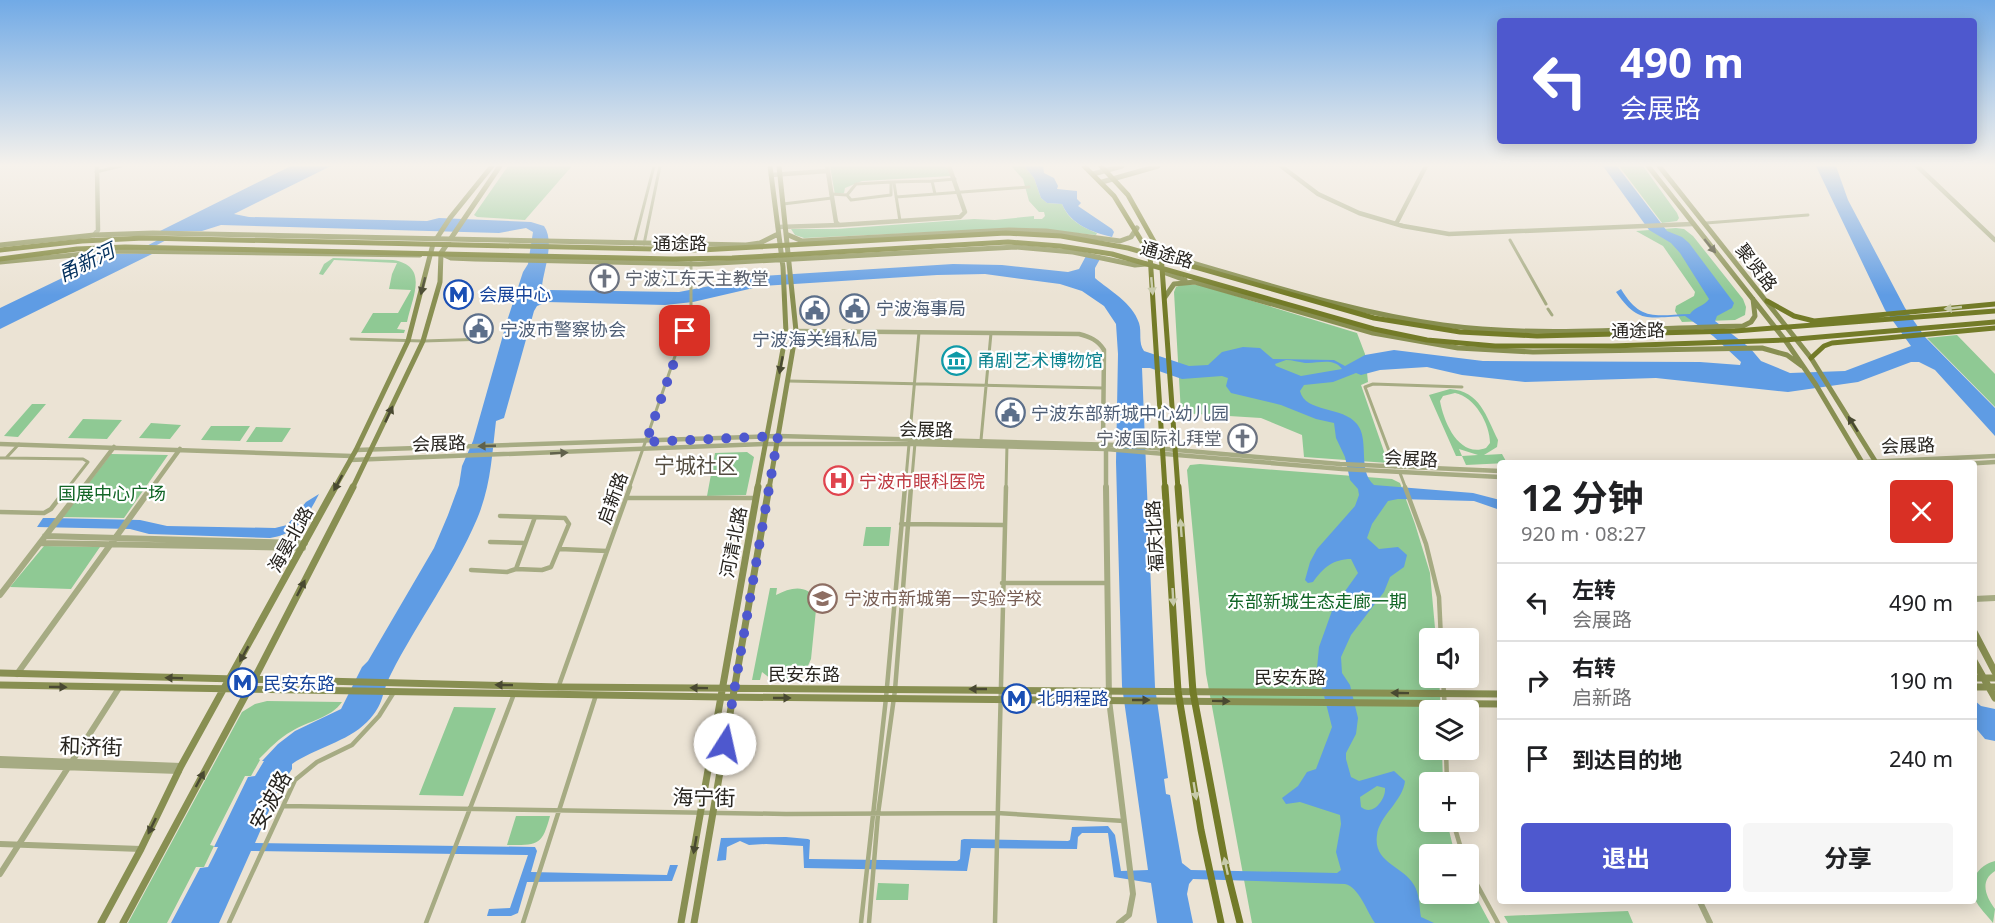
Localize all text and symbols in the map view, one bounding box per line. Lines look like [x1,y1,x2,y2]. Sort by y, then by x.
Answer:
text: 490 m [1620,33,1744,90]
icon: left [1521,42,1599,120]
text: 会展路 [1620,89,1701,126]
street label: 通途路 [653,231,707,255]
water label: 甬新河 [53,235,122,287]
street label: 通途路 [1138,235,1196,273]
one-way arrow [1703,238,1715,253]
street label: 聚贤路 [1731,238,1783,296]
church icon: 宁波江东天主教堂 [588,262,620,294]
place label: 宁波江东天主教堂 [625,266,769,290]
one-way arrow [1147,276,1157,295]
one-way arrow [417,277,427,295]
metro station icon: 会展中心 [442,278,474,310]
place label: 会展中心 [479,282,551,306]
public building icon: 宁波海事局 [839,292,871,324]
public building icon: 宁波海关缉私局 [799,294,831,326]
place label: 宁波海事局 [876,296,966,320]
one-way arrow [1944,303,1963,313]
pin [659,305,710,356]
public building icon: 宁波市警察协会 [463,313,495,345]
icon: arrive [668,314,701,347]
place label: 宁波市警察协会 [500,317,626,341]
street label: 通途路 [1611,318,1665,342]
place label: 宁波海关缉私局 [752,327,878,351]
museum icon: 甬剧艺术博物馆 [940,344,972,376]
place label: 甬剧艺术博物馆 [977,348,1103,372]
one-way arrow [776,356,785,375]
public building icon: 宁波东部新城中心幼儿园 [994,397,1026,429]
place label: 宁波东部新城中心幼儿园 [1031,401,1229,425]
one-way arrow [384,405,393,422]
one-way arrow [1848,416,1859,432]
street label: 会展路 [899,417,953,441]
church icon: 宁波国际礼拜堂 [1227,422,1259,454]
place label: 宁波国际礼拜堂 [1096,426,1222,450]
street label: 会展路 [412,430,466,456]
street label: 会展路 [1881,432,1935,458]
one-way arrow [477,442,496,451]
street label: 会展路 [1383,445,1439,471]
one-way arrow [550,448,569,457]
district label: 宁城社区 [654,451,738,479]
hospital icon: 宁波市眼科医院 [822,465,854,497]
street label: 启新路 [591,469,633,527]
place label: 宁波市眼科医院 [859,469,985,493]
text: 12 分钟 [1521,473,1644,522]
one-way arrow [333,475,343,492]
button: close [1890,480,1953,543]
park label: 国展中心广场 [58,481,166,505]
street label: 福庆北路 [1140,499,1168,573]
street label: 海晏北路 [262,502,318,576]
street label: 河清北路 [714,504,752,580]
one-way arrow [1176,518,1186,537]
text: 920 m · 08:27 [1521,520,1646,547]
text: 左转 [1572,574,1616,604]
one-way arrow [296,579,306,596]
school or university icon: 宁波市新城第一实验学校 [807,582,839,614]
place label: 宁波市新城第一实验学校 [844,586,1042,610]
icon: left [1521,586,1554,619]
text: 490 m [1889,587,1953,617]
one-way arrow [1168,588,1177,607]
park label: 东部新城生态走廊一期 [1227,589,1407,613]
text: 会展路 [1572,606,1632,633]
map controls [1419,628,1479,904]
button: sound [1419,628,1479,688]
one-way arrow [239,646,249,663]
text: 右转 [1572,652,1616,682]
street label: 民安东路 [768,662,840,686]
icon: right [1521,664,1554,697]
street label: 民安东路 [1254,665,1326,689]
text: 190 m [1889,665,1953,695]
metro station icon: 民安东路 [226,667,258,699]
place label: 民安东路 [263,671,335,695]
one-way arrow [165,673,184,683]
one-way arrow [494,680,513,690]
one-way arrow [49,682,68,692]
metro station icon: 北明程路 [1000,682,1032,714]
one-way arrow [689,683,708,693]
one-way arrow [968,684,987,694]
text: 启新路 [1572,684,1632,711]
place label: 北明程路 [1037,686,1109,710]
one-way arrow [1390,688,1409,698]
one-way arrow [772,693,791,702]
one-way arrow [1131,695,1150,705]
one-way arrow [1212,696,1231,706]
button: layers [1419,700,1479,760]
position arrow [693,712,757,776]
street label: 和济街 [59,731,123,761]
icon: arrive [1521,742,1554,775]
text: 240 m [1889,743,1953,773]
text: 到达目的地 [1572,744,1682,774]
street label: 安波路 [243,766,297,834]
one-way arrow [195,770,205,788]
button: + [1419,772,1479,832]
one-way arrow [1190,781,1199,800]
street label: 海宁街 [672,782,736,812]
one-way arrow [147,818,157,835]
button: 退出 [1521,823,1731,892]
button: 分享 [1743,823,1953,892]
one-way arrow [690,836,699,855]
button: − [1419,844,1479,904]
one-way arrow [1221,857,1231,875]

